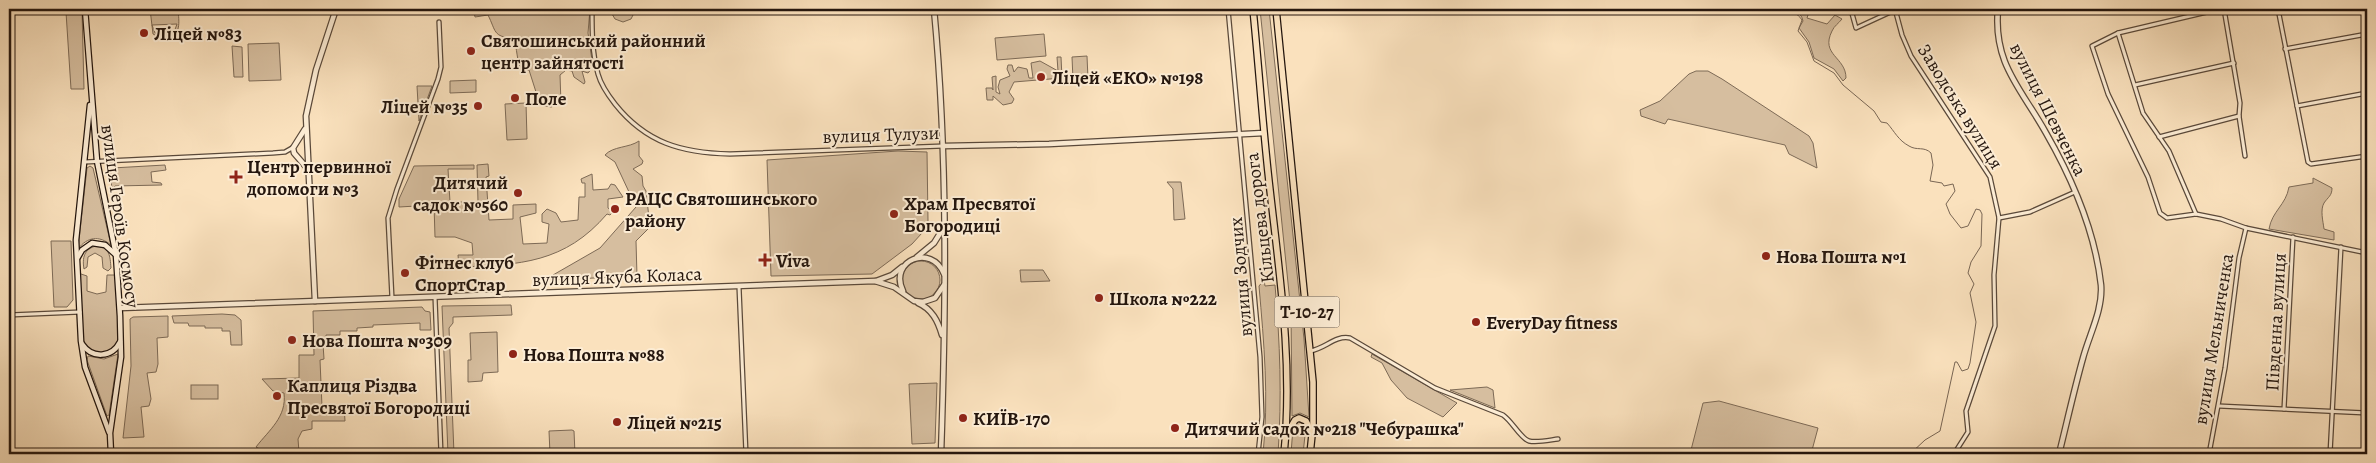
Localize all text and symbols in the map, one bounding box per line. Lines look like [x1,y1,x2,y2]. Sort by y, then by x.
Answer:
place label: Ліцей №83 [154,21,242,47]
marker: Ліцей №83 [138,27,150,39]
place label: Святошинський районний центр зайнятості [481,28,706,76]
street label: вулиця Шевченка [2003,38,2093,181]
street label: Заводська вулиця [1911,39,2009,174]
marker: Святошинський районний центр зайнятості [465,45,477,57]
place label: Ліцей «ЕКО» №198 [1051,65,1203,91]
marker: Ліцей «ЕКО» №198 [1035,71,1047,83]
place label: Поле [525,86,567,112]
marker: Поле [509,92,521,104]
place label: Ліцей №35 [381,94,468,120]
marker: Ліцей №35 [472,100,484,112]
street label: вулиця Тулузи [822,120,940,150]
street label: вулиця Героїв Космосу [94,123,146,310]
street label: Кільцева дорога [1239,151,1281,285]
place label: Центр первинної допомоги №3 [246,154,392,202]
marker: Центр первинної допомоги №3 [229,170,243,184]
place label: Дитячий садок №560 [413,170,508,218]
place label: РАЦС Святошинського району [625,186,818,234]
marker: Дитячий садок №560 [512,187,524,199]
place label: Храм Пресвятої Богородиці [904,191,1036,239]
marker: РАЦС Святошинського району [609,203,621,215]
marker: Храм Пресвятої Богородиці [888,208,900,220]
street label: вулиця Зодчих [1223,215,1259,338]
place label: Нова Пошта №1 [1776,244,1906,270]
place label: Viva [775,248,811,274]
place label: Фітнес клуб СпортСтар [415,250,514,298]
marker: Нова Пошта №1 [1760,250,1772,262]
street label: вулиця Мельниченка [2188,251,2240,427]
street label: Південна вулиця [2259,252,2293,392]
marker: Viva [758,253,772,267]
street label: вулиця Якуба Коласа [531,261,703,293]
marker: Фітнес клуб СпортСтар [399,267,411,279]
place label: Школа №222 [1109,286,1217,312]
marker: Школа №222 [1093,292,1105,304]
road number: Т-10-27 [1274,296,1340,328]
place label: EveryDay fitness [1486,310,1618,336]
marker: EveryDay fitness [1470,316,1482,328]
place label: Нова Пошта №309 [302,328,452,354]
marker: Нова Пошта №309 [286,334,298,346]
place label: Нова Пошта №88 [523,342,665,368]
marker: Нова Пошта №88 [507,348,519,360]
place label: Каплиця Різдва Пресвятої Богородиці [287,373,471,421]
marker: Каплиця Різдва Пресвятої Богородиці [271,390,283,402]
place label: КИЇВ-170 [973,406,1050,432]
place label: Ліцей №215 [627,410,722,436]
marker: КИЇВ-170 [957,412,969,424]
marker: Ліцей №215 [611,416,623,428]
place label: Дитячий садок №218 "Чебурашка" [1185,416,1464,442]
marker: Дитячий садок №218 "Чебурашка" [1169,422,1181,434]

